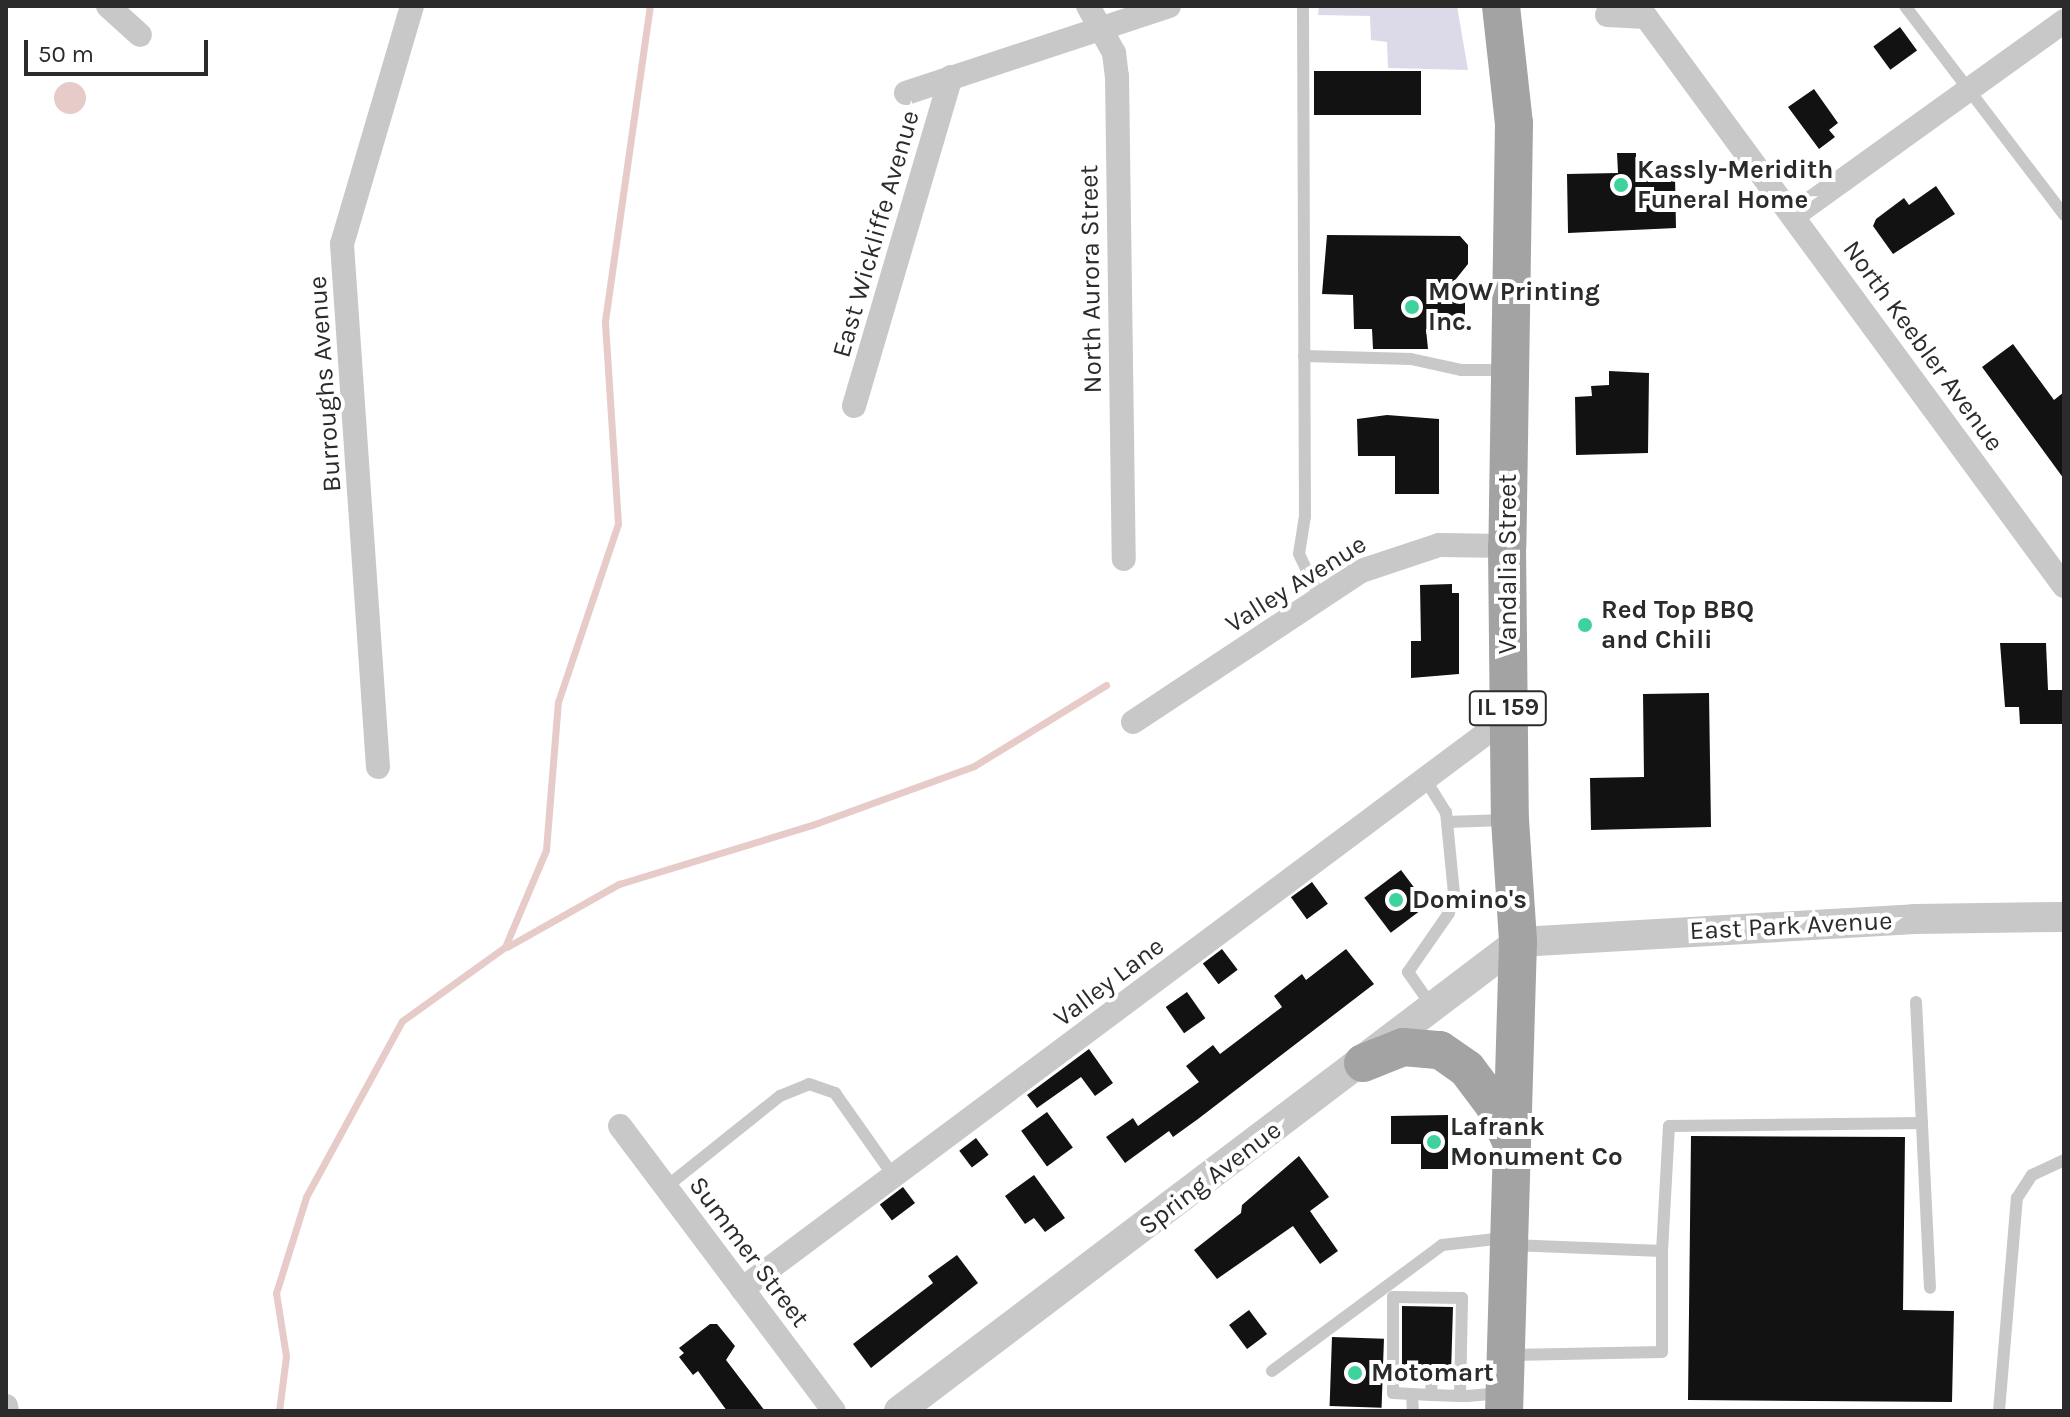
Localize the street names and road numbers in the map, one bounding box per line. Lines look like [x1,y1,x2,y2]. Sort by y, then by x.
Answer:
street label: East Wickliffe Avenue [826,107,926,361]
street label: North Aurora Street [1073,164,1109,394]
street label: North Keebler Avenue [1836,235,2010,457]
street label: Burroughs Avenue [302,275,348,493]
street label: Vandalia Street [1492,474,1524,654]
street label: Valley Avenue [1220,528,1372,640]
road number: IL 159 [1468,688,1548,728]
street label: East Park Avenue [1689,905,1893,947]
street label: Valley Lane [1048,930,1170,1034]
street label: Spring Avenue [1133,1114,1287,1242]
street label: Summer Street [682,1171,816,1333]

